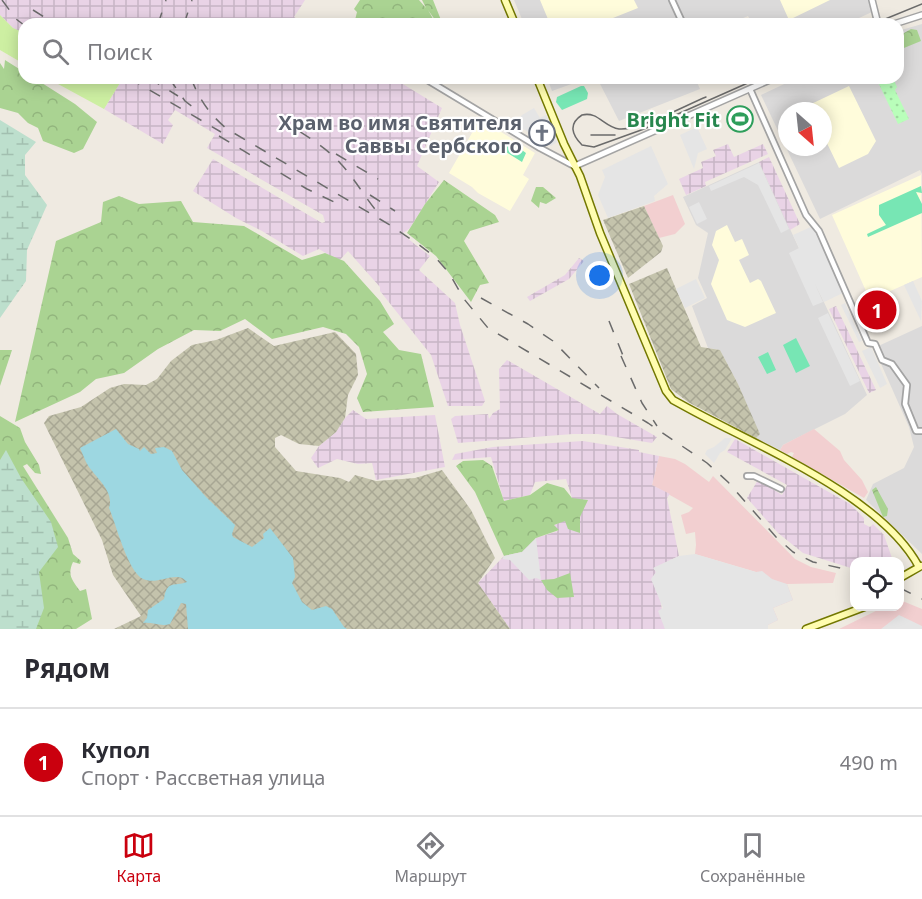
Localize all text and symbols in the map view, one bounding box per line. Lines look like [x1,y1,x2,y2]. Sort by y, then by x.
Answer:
search box [18,18,904,84]
icon: search [39,35,72,68]
text: Поиск [87,36,152,66]
north arrow [778,102,832,156]
sports icon: Bright Fit [725,104,755,134]
place label: Bright Fit [627,106,720,133]
place label: Храм во имя Святителя Саввы Сербского [278,109,522,159]
church icon: Храм во имя Святителя Саввы Сербского [527,118,557,148]
your location [585,261,614,290]
pin: 1 [858,288,896,332]
map controls [850,557,904,611]
button: locate [850,557,904,611]
text: Рядом [24,650,110,686]
text: Купол [81,734,150,764]
text: 1 [38,749,49,776]
text: 490 m [840,749,898,776]
text: Спорт · Рассветная улица [81,764,325,791]
tab: Карта [117,829,161,887]
tab: Маршрут [394,829,467,887]
tab: Сохранённые [700,829,805,887]

